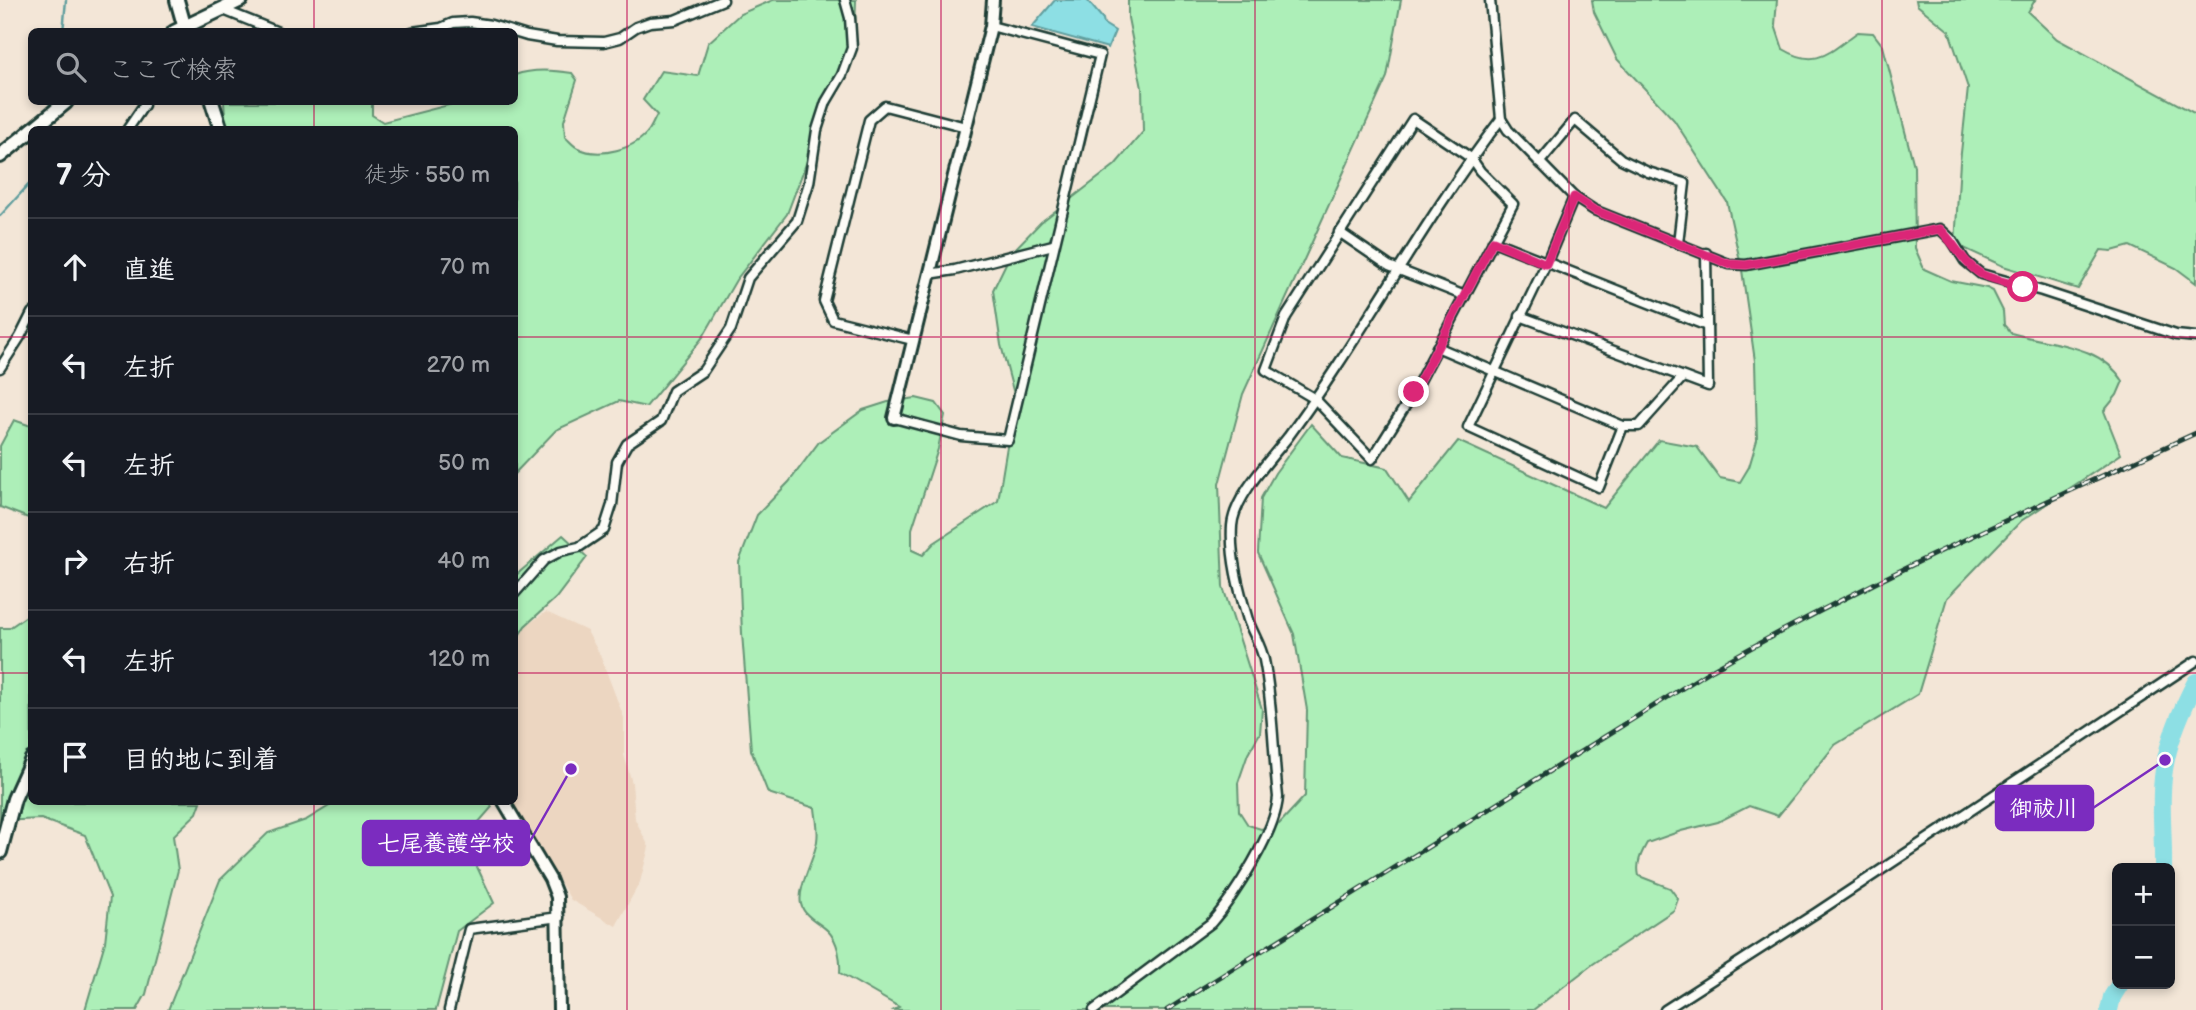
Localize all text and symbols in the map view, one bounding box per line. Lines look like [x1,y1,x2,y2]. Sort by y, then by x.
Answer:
search box [28,28,518,105]
icon: search [52,48,90,86]
text: ここで検索 [108,55,238,86]
text: 7 分 [56,158,111,194]
text: 徒歩 · 550 m [364,161,490,189]
icon: ahead [56,248,94,286]
text: 70 m [440,253,490,281]
text: 直進 [123,255,175,286]
route start [2007,271,2038,302]
icon: left [56,346,94,384]
text: 270 m [426,351,490,379]
text: 左折 [123,353,175,384]
route end [1398,376,1429,407]
icon: left [56,444,94,482]
text: 50 m [438,449,490,477]
text: 左折 [123,451,175,482]
icon: right [56,542,94,580]
text: 40 m [437,547,490,575]
text: 右折 [123,549,175,580]
icon: left [56,640,94,678]
text: 120 m [429,645,490,673]
text: 左折 [123,647,175,678]
icon: arrive [56,738,94,776]
text: 目的地に到着 [123,745,279,776]
callout: 御祓川 [1996,786,2093,830]
text: 御祓川 [2010,795,2079,823]
callout: 七尾養護学校 [363,821,529,865]
text: 七尾養護学校 [377,830,515,858]
map controls [2112,863,2175,989]
button: + [2112,863,2175,926]
button: − [2112,926,2175,989]

